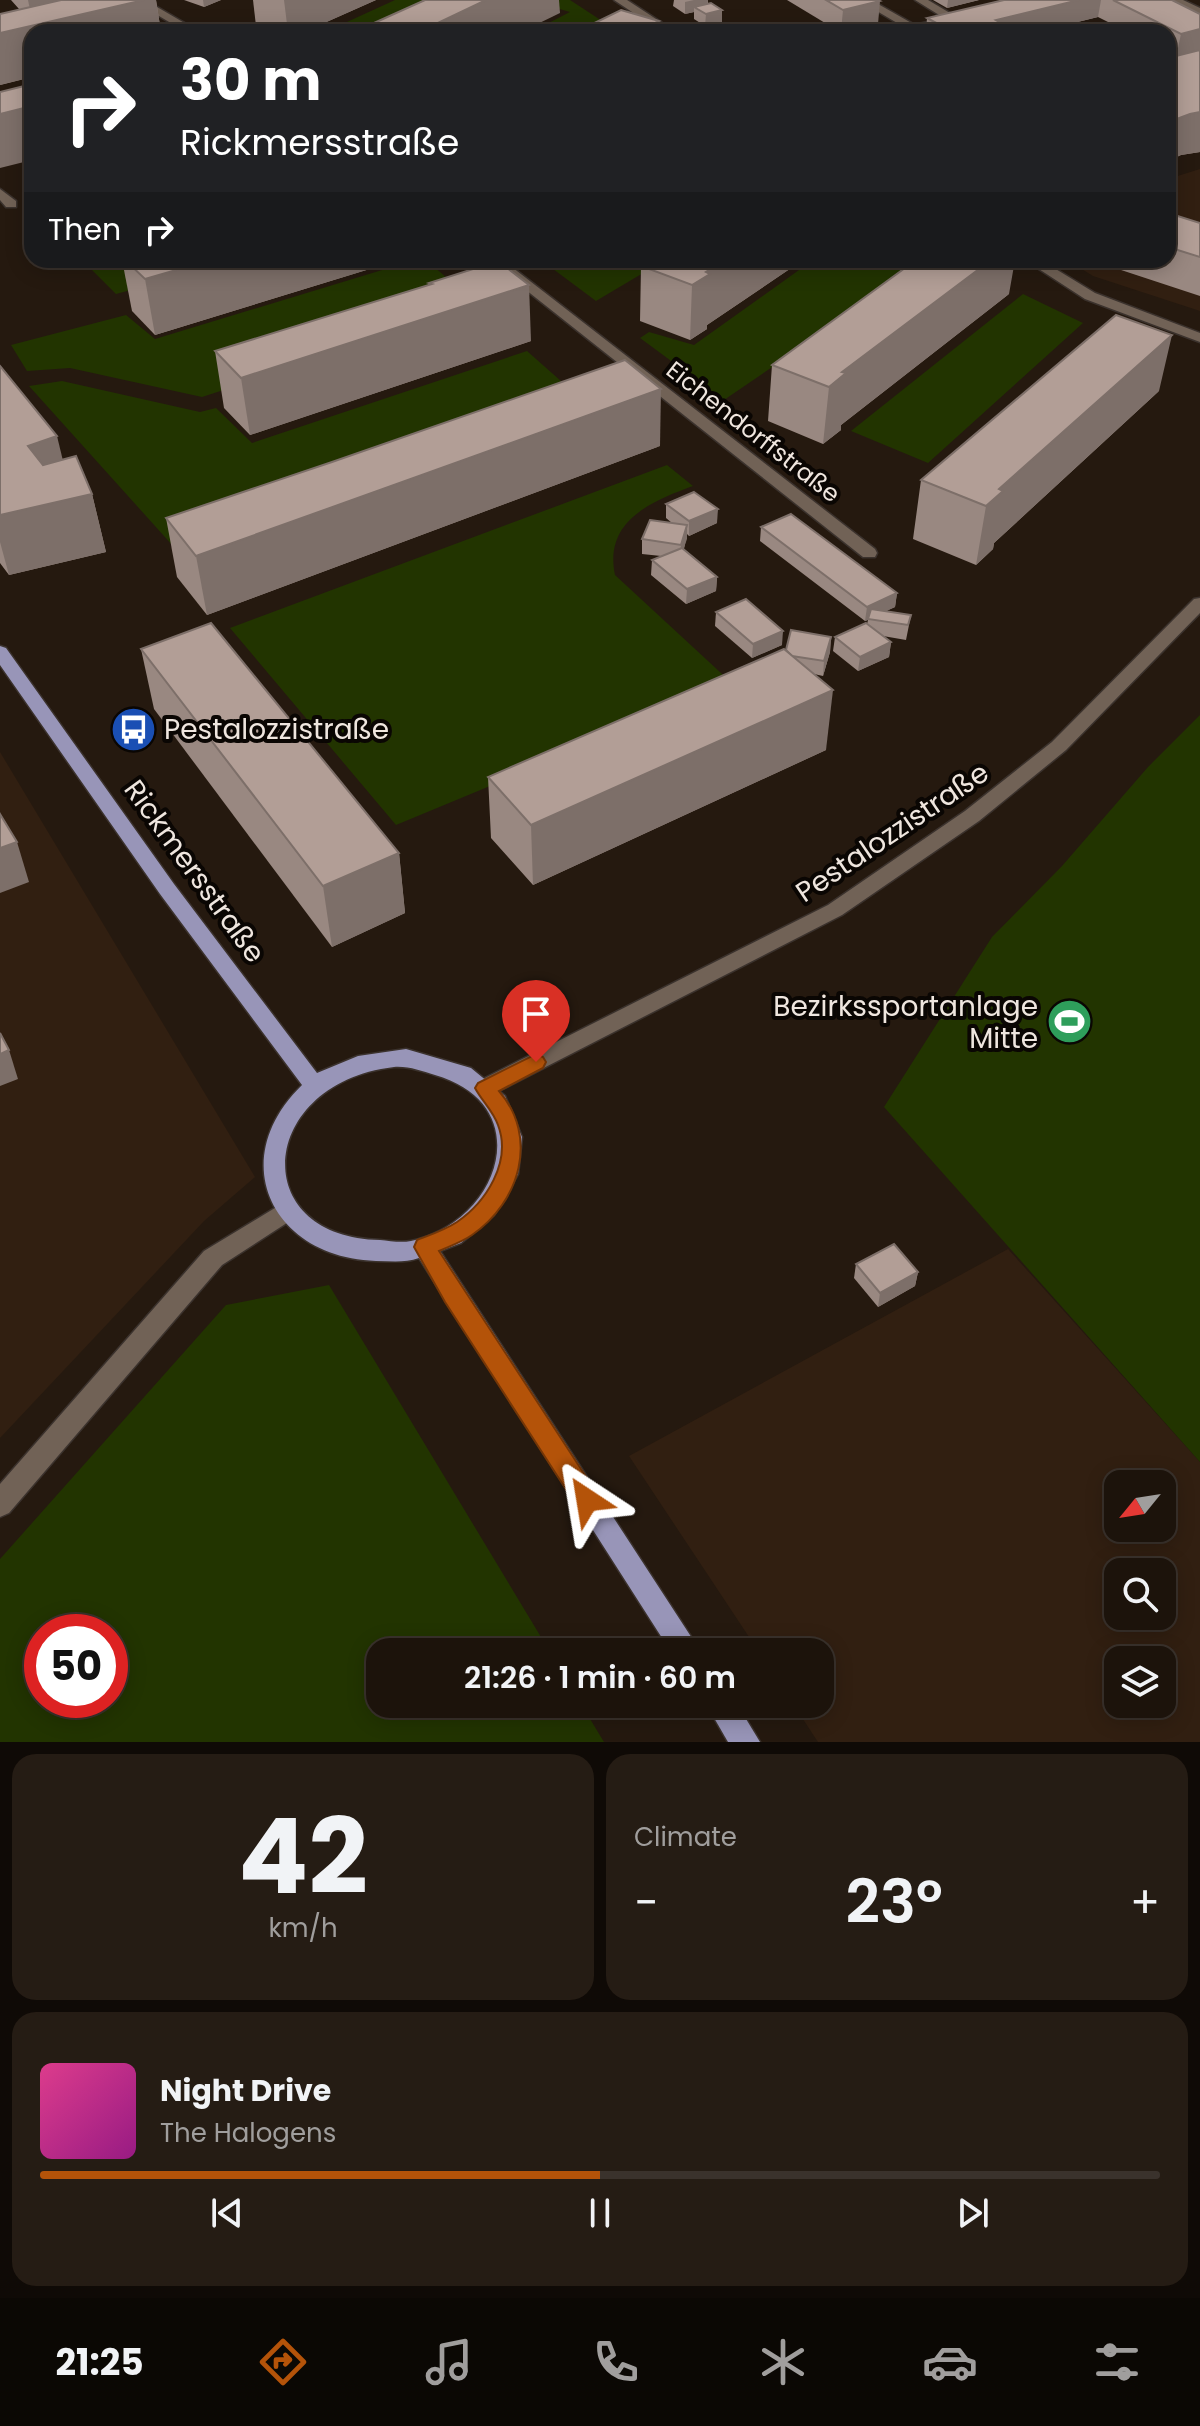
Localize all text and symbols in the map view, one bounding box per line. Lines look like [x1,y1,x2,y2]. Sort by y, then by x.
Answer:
text: 30 m [180,41,322,120]
icon: right [48,56,152,160]
text: Rickmersstraße [180,117,459,168]
text: Then [48,208,121,251]
icon: right [137,208,181,252]
street label: Eichendorffstraße [659,353,847,510]
bus stop icon: Pestalozzistraße [109,705,157,753]
place label: Pestalozzistraße [164,710,389,749]
street label: Pestalozzistraße [788,753,996,912]
street label: Rickmersstraße [115,772,274,971]
pin [502,980,570,1062]
place label: Bezirkssportanlage Mitte [773,987,1038,1058]
icon: arrive [514,992,558,1036]
sports icon: Bezirkssportanlage Mitte [1045,998,1093,1046]
position arrow [545,1458,629,1542]
north arrow [1104,1470,1176,1542]
map controls [1104,1470,1176,1718]
button: search [1104,1558,1176,1630]
speed limit sign: 50 [24,1614,128,1718]
button: layers [1104,1646,1176,1718]
text: 21:26 · 1 min · 60 m [464,1656,736,1699]
text: 42 [238,1784,368,1929]
text: Climate [634,1819,737,1855]
text: 23° [846,1860,943,1944]
text: − [634,1872,658,1933]
text: + [1130,1872,1160,1933]
text: km/h [268,1910,338,1946]
text: Night Drive [160,2069,331,2112]
text: The Halogens [160,2115,336,2151]
icon: previous [205,2191,249,2235]
icon: pause [578,2191,622,2235]
icon: next [951,2191,995,2235]
icon: directions [255,2334,311,2390]
icon: music [421,2334,477,2390]
icon: phone [588,2334,644,2390]
icon: climate [755,2334,811,2390]
icon: car [922,2334,978,2390]
icon: filters [1089,2334,1145,2390]
text: 21:25 [55,2337,144,2388]

